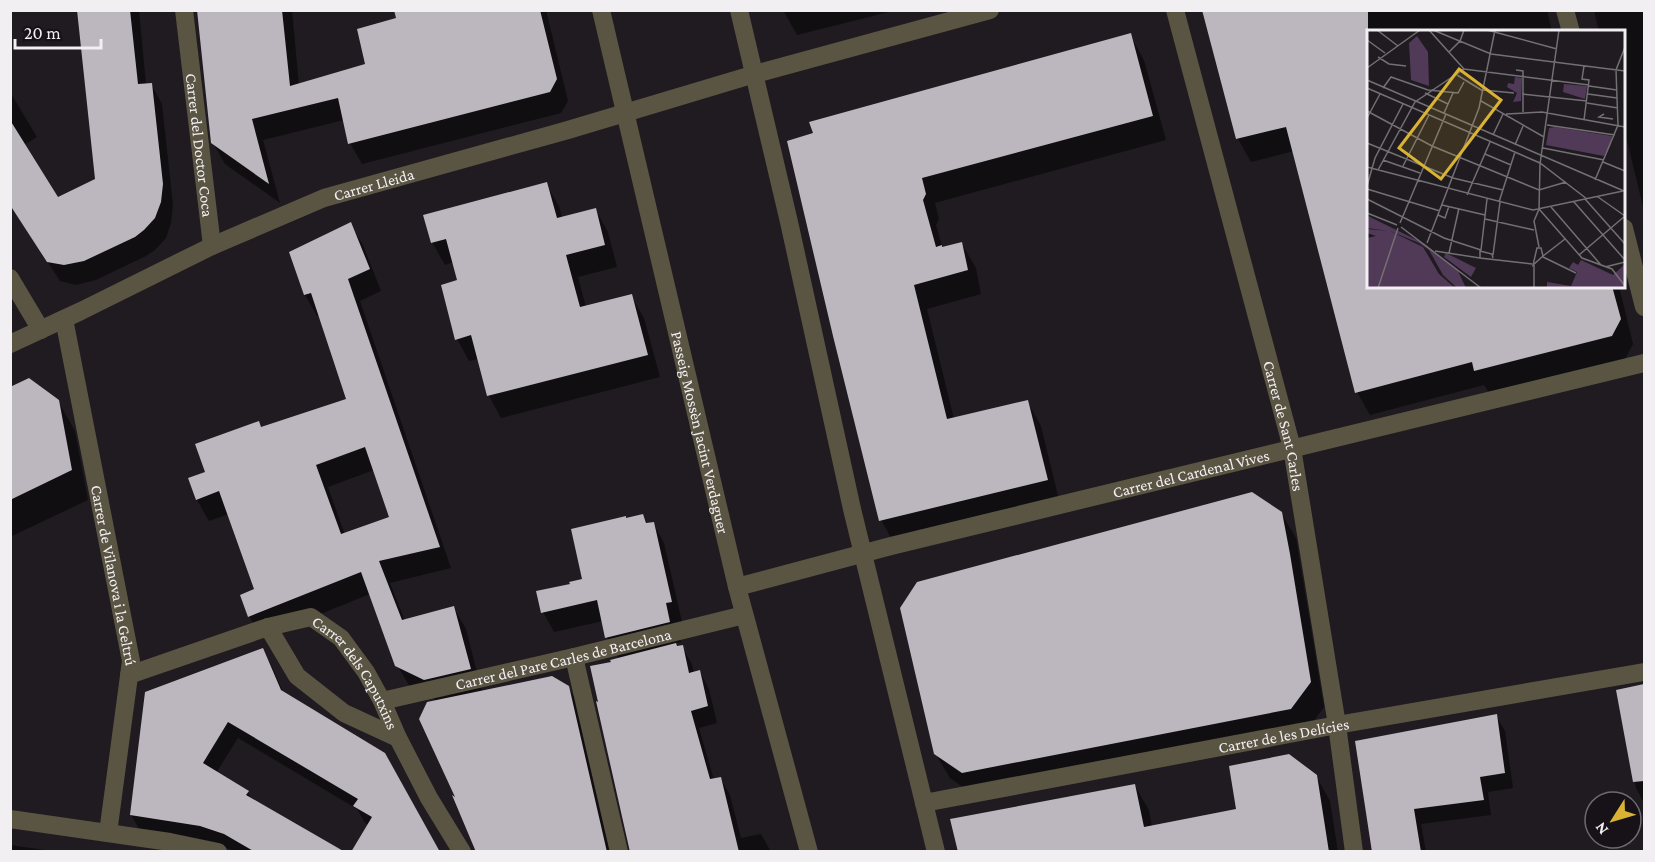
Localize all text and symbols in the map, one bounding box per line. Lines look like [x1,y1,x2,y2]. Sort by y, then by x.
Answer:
scale bar [15,12,100,50]
text: 20 m [24,23,61,43]
inset map [1367,30,1625,288]
street label: Carrer del Doctor Coca [183,72,217,218]
street label: Carrer Lleida [332,165,417,204]
street label: Passeig Mossèn Jacint Verdaguer [668,330,732,536]
street label: Carrer de Sant Carles [1260,359,1307,492]
street label: Carrer del Cardenal Vives [1111,446,1271,501]
street label: Carrer de Vilanova i la Geltrú [88,484,140,667]
street label: Carrer dels Caputxins [309,613,401,732]
street label: Carrer del Pare Carles de Barcelona [454,625,673,693]
street label: Carrer de les Delícies [1217,715,1350,756]
north arrow [1583,790,1643,850]
text: N [1591,819,1611,838]

